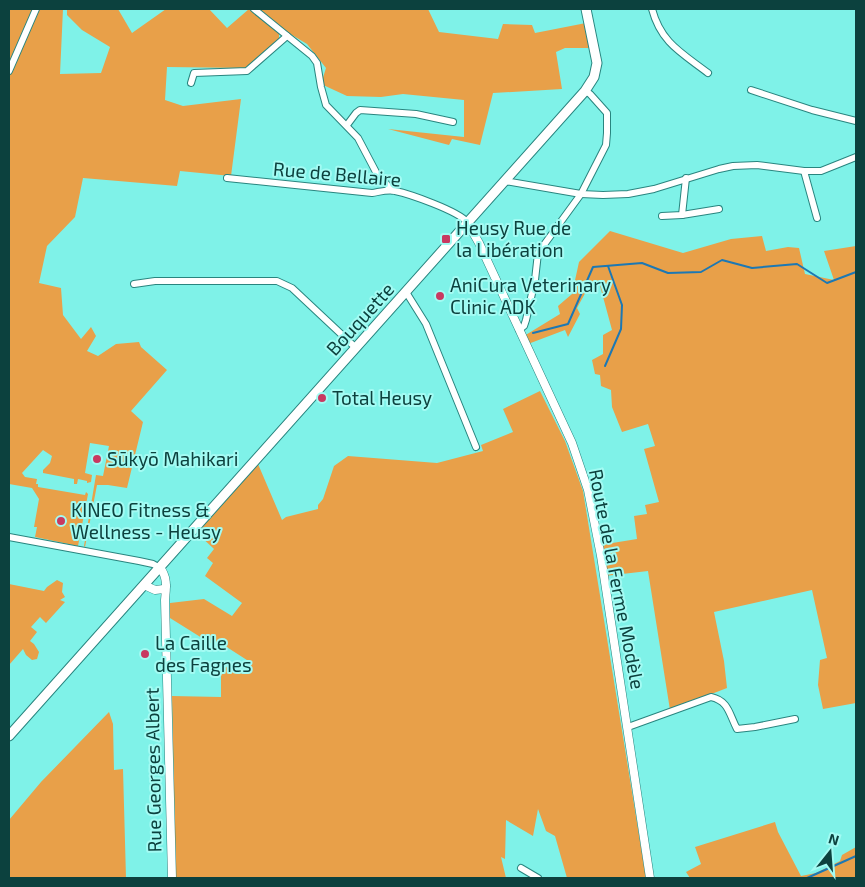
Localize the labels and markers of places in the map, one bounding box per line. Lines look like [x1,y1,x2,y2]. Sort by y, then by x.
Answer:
place label: Heusy Rue de la Libération [456,216,571,261]
marker: Heusy Rue de la Libération [440,233,452,245]
place label: AniCura Veterinary Clinic ADK [450,273,611,318]
marker: AniCura Veterinary Clinic ADK [434,290,446,302]
place label: Total Heusy [332,386,432,409]
marker: Total Heusy [316,392,328,404]
place label: Sūkyō Mahikari [107,447,238,470]
marker: Sūkyō Mahikari [91,453,103,465]
place label: KINEO Fitness & Wellness - Heusy [71,498,221,543]
marker: KINEO Fitness & Wellness - Heusy [55,515,67,527]
place label: La Caille des Fagnes [155,631,252,676]
marker: La Caille des Fagnes [139,648,151,660]

